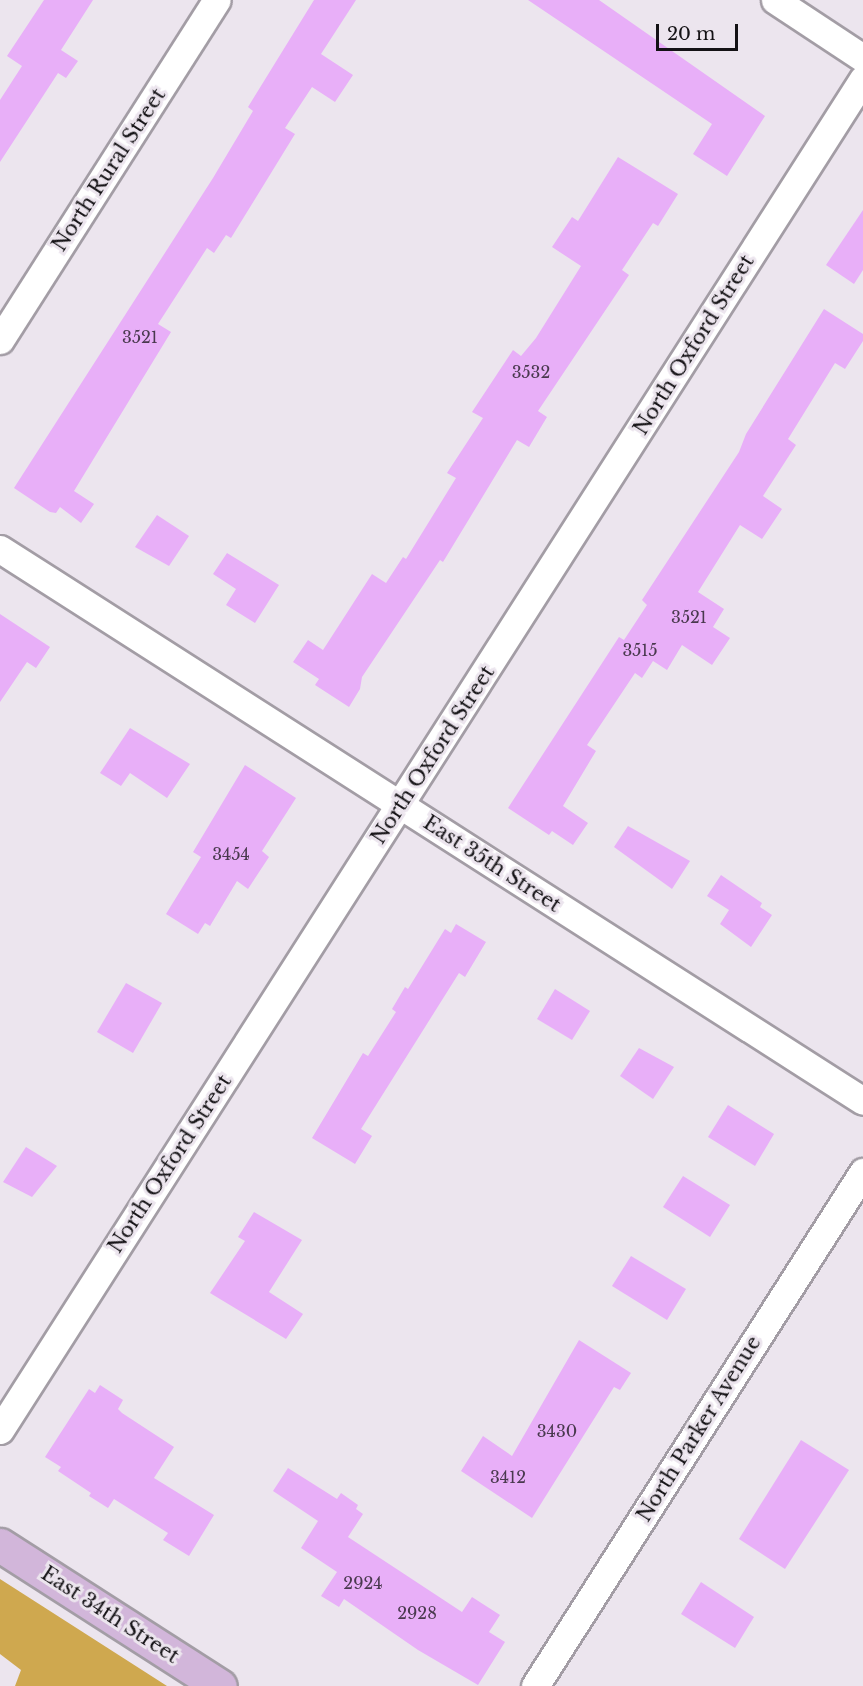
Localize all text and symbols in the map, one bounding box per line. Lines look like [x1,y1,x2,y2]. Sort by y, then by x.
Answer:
scale bar [659,12,742,50]
text: 20 m [667,23,715,45]
street label: North Rural Street [47,84,171,256]
street label: North Oxford Street [629,251,759,439]
house number: 3521 [122,327,158,347]
house number: 3532 [512,362,550,382]
house number: 3521 [671,607,707,627]
house number: 3515 [622,640,658,660]
street label: North Oxford Street [366,661,500,849]
street label: East 35th Street [419,811,565,917]
house number: 3454 [212,844,250,864]
street label: North Oxford Street [103,1070,237,1258]
street label: North Parker Avenue [632,1331,766,1527]
house number: 3430 [537,1421,577,1441]
house number: 3412 [490,1467,526,1487]
street label: East 34th Street [37,1562,183,1668]
house number: 2924 [343,1573,383,1593]
house number: 2928 [397,1603,437,1623]

